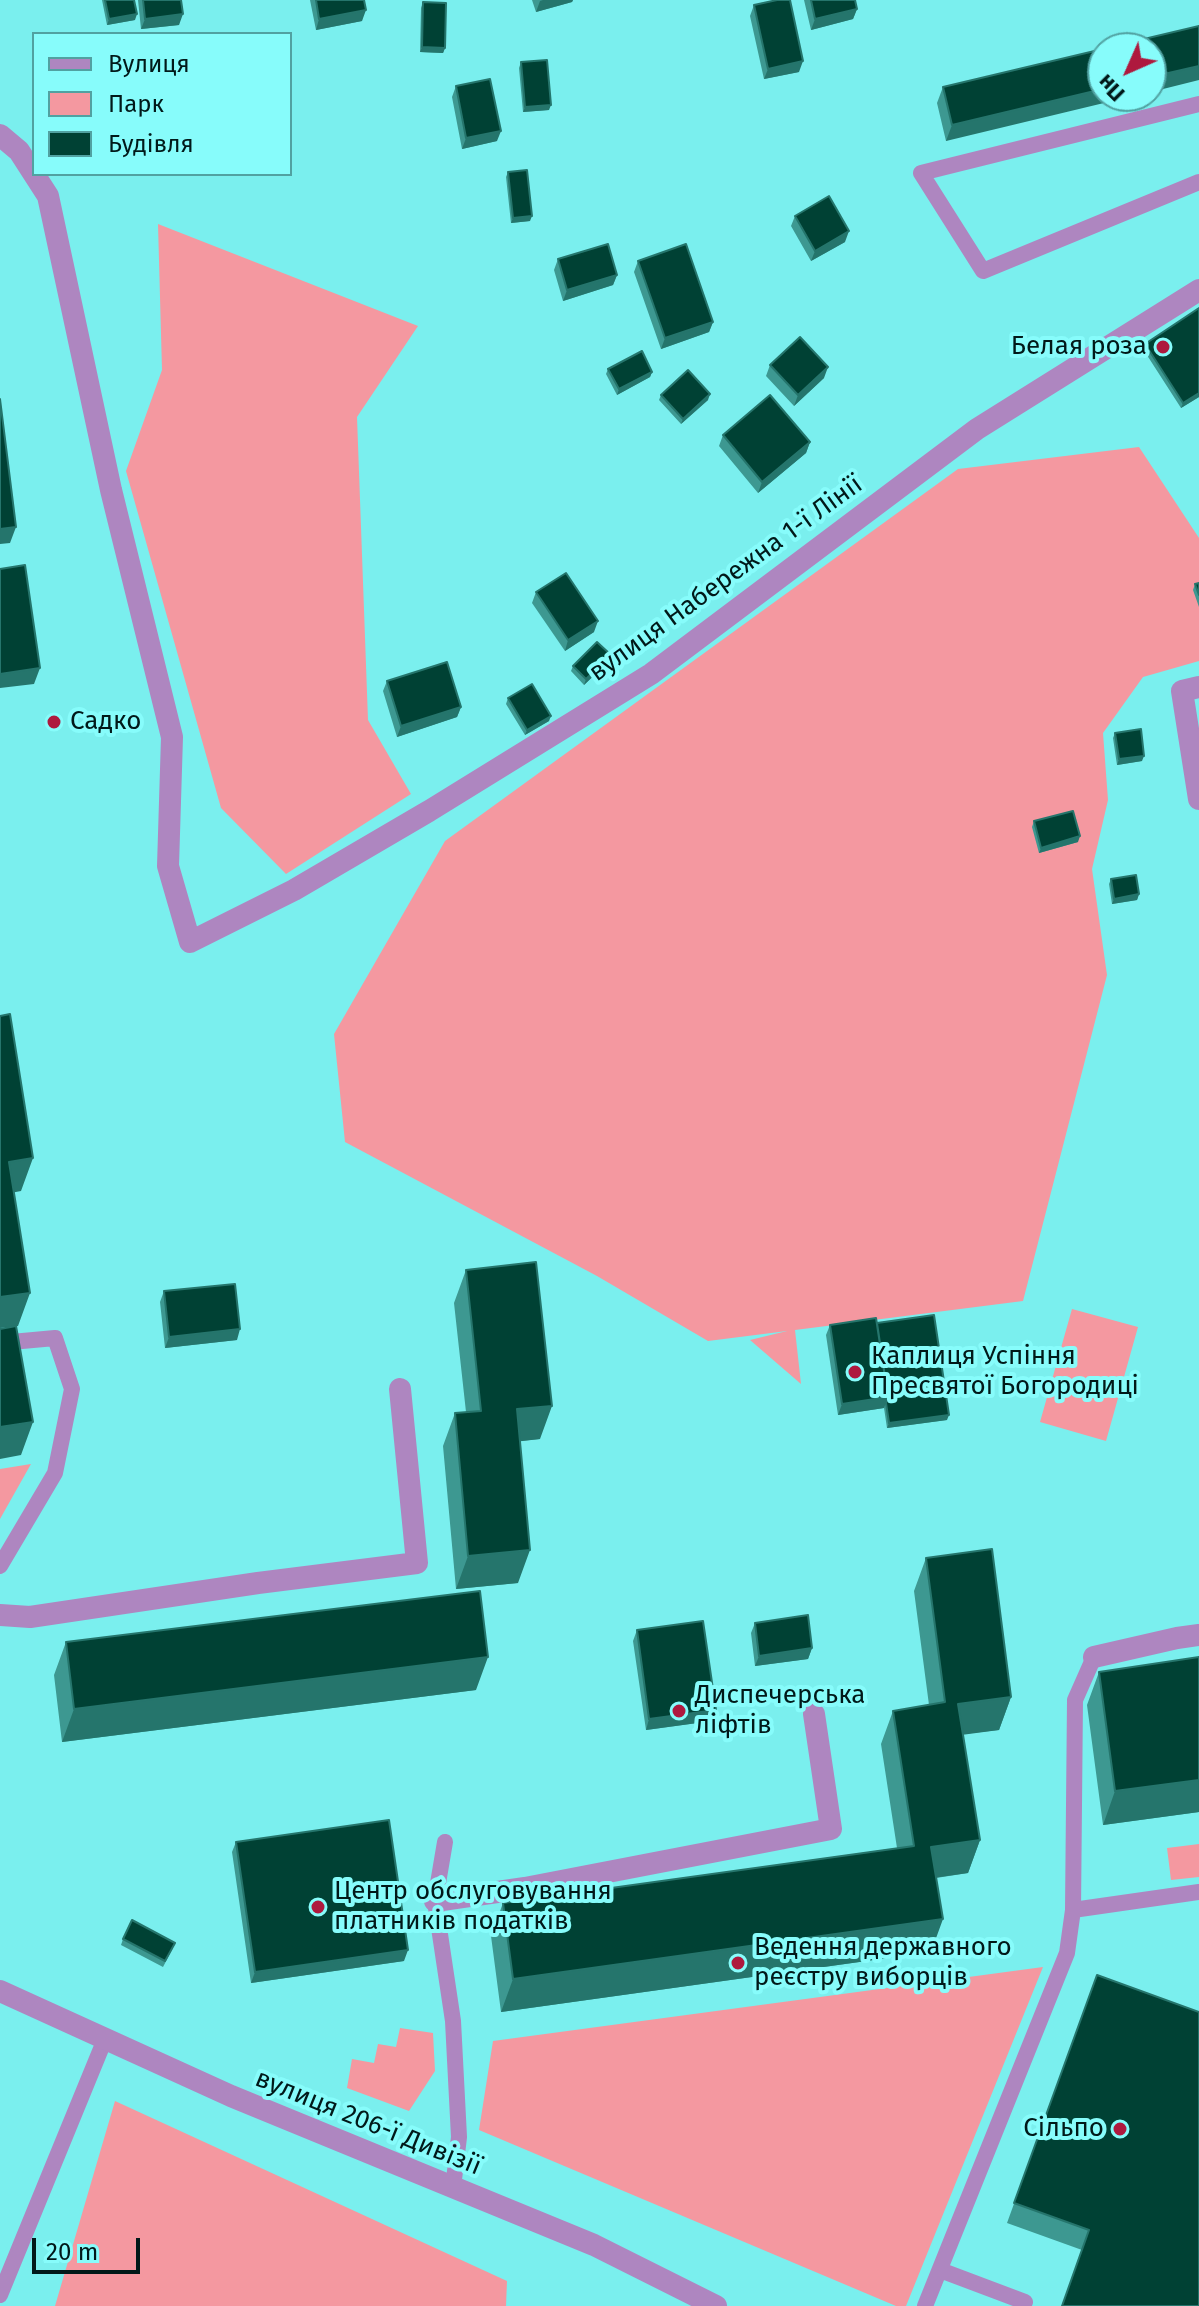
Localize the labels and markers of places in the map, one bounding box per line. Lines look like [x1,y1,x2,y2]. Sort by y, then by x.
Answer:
place label: Белая роза [1011,331,1147,363]
marker: Белая роза [1154,338,1172,356]
place label: Садко [70,706,141,738]
marker: Садко [45,713,63,731]
place label: Каплиця Успіння Пресвятої Богородиці [871,1341,1139,1402]
marker: Каплиця Успіння Пресвятої Богородиці [846,1363,864,1381]
place label: Диспечерська ліфтів [695,1680,865,1742]
marker: Диспечерська ліфтів [670,1702,688,1720]
place label: Центр обслуговування платників податків [334,1876,612,1938]
marker: Центр обслуговування платників податків [309,1898,327,1916]
place label: Ведення державного реєстру виборців [754,1932,1012,1994]
marker: Ведення державного реєстру виборців [729,1954,747,1972]
place label: Сільпо [1023,2113,1104,2145]
marker: Сільпо [1111,2120,1129,2138]

